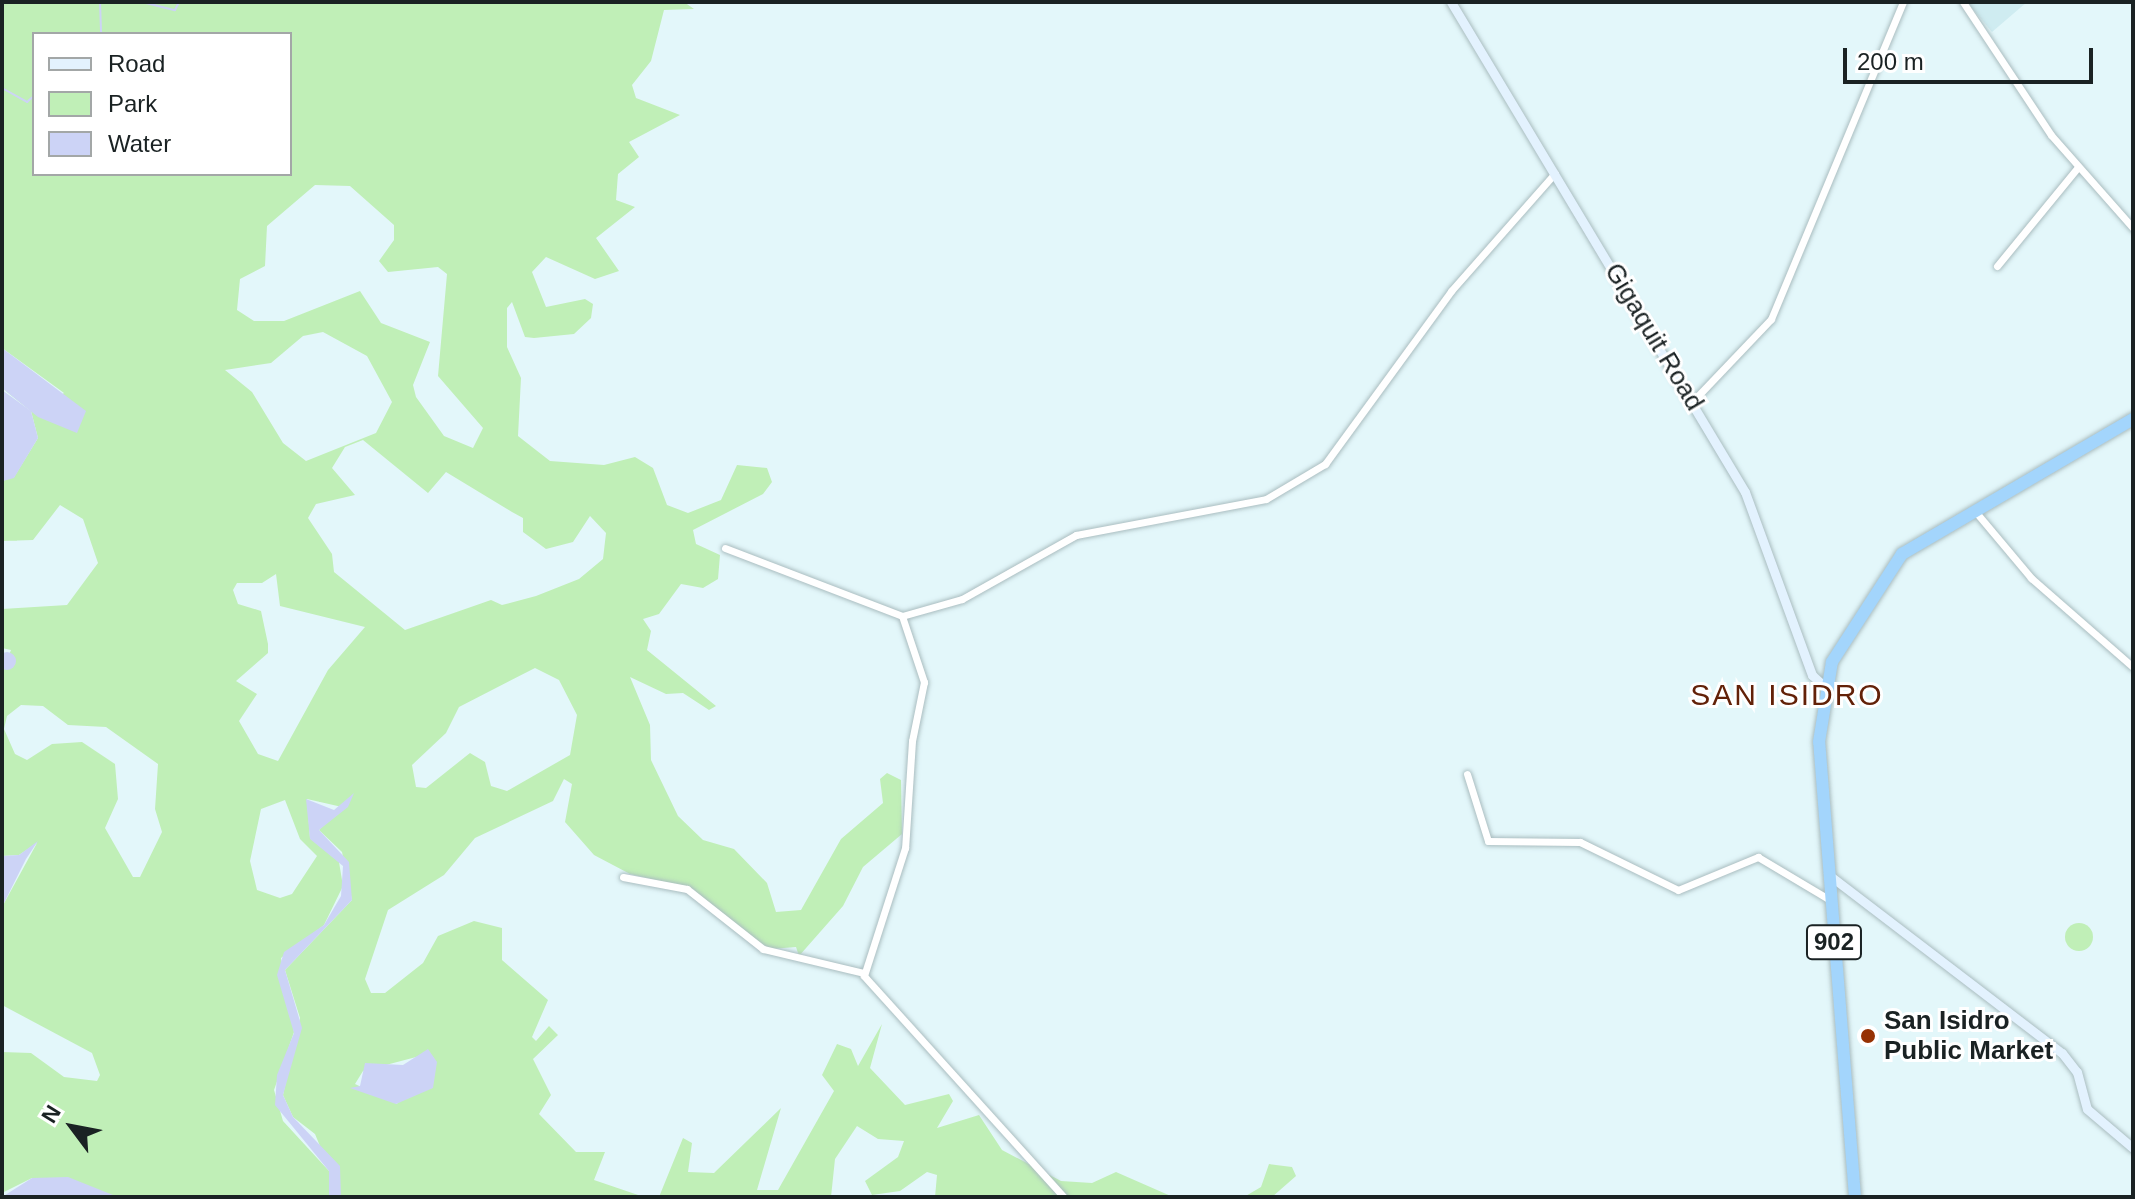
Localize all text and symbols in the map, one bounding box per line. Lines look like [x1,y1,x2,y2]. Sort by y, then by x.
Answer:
legend [32,32,292,176]
scale bar [1847,32,2097,82]
text: 200 m [1857,48,1924,75]
text: Road [108,50,165,77]
text: Park [108,90,157,117]
text: Water [108,130,171,157]
street label: Gigaquit Road [1598,258,1710,416]
district label: SAN ISIDRO [1690,677,1884,713]
road number: 902 [1804,922,1864,962]
place label: San Isidro Public Market [1884,1005,2053,1066]
marker: San Isidro Public Market [1859,1027,1877,1045]
north arrow [32,1087,112,1167]
text: N [36,1101,66,1127]

